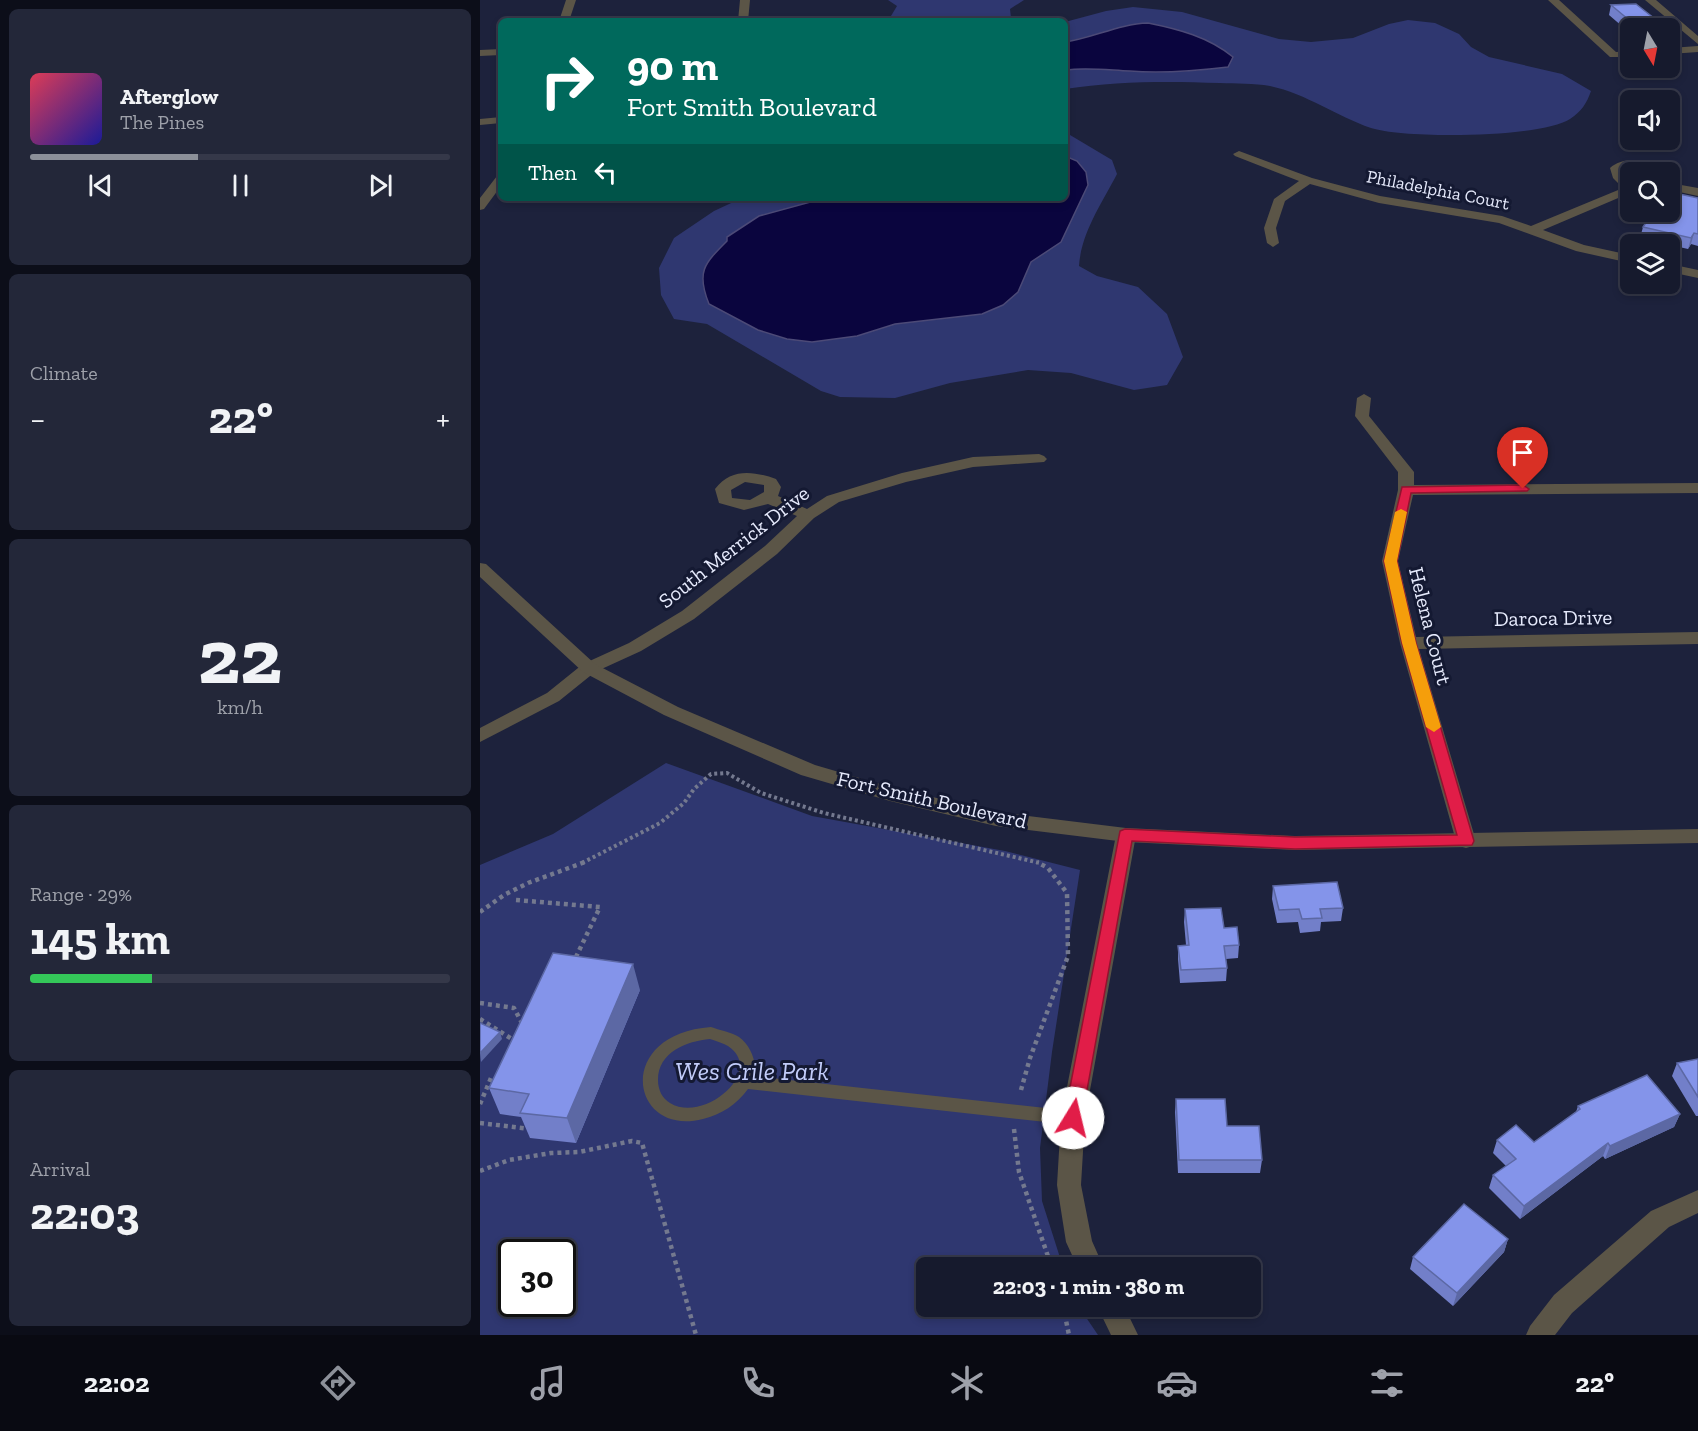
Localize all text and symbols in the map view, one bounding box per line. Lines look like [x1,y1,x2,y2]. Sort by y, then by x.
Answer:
north arrow [1620,18,1680,78]
map controls [1620,18,1680,294]
text: 90 m [627,40,718,91]
icon: right [528,42,606,120]
text: Afterglow [120,83,218,110]
button: sound [1620,90,1680,150]
text: Fort Smith Boulevard [627,91,877,123]
text: The Pines [120,110,204,134]
icon: left [589,156,622,189]
text: Then [528,159,577,186]
button: search [1620,162,1680,222]
street label: Philadelphia Court [1365,165,1512,215]
icon: previous [84,169,117,202]
icon: pause [224,169,257,202]
icon: next [364,169,397,202]
button: layers [1620,234,1680,294]
text: Climate [30,361,98,385]
text: 22° [208,391,273,445]
text: − [30,399,45,438]
text: + [436,399,450,438]
pin [1497,427,1548,489]
icon: arrive [1506,436,1539,469]
street label: South Merrick Drive [653,480,814,613]
street label: Helena Court [1404,564,1457,688]
street label: Daroca Drive [1494,604,1613,631]
text: 22 [198,609,282,703]
text: km/h [217,695,263,719]
street label: Fort Smith Boulevard [835,765,1030,834]
text: Range · 29% [30,882,132,906]
text: 145 km [30,912,170,966]
park label: Wes Crile Park [675,1055,829,1087]
position arrow [1041,1086,1105,1150]
text: Arrival [30,1157,90,1181]
text: 22:03 [30,1187,139,1241]
speed limit sign: 30 [498,1239,576,1317]
text: 22:03 · 1 min · 380 m [993,1273,1184,1300]
icon: directions [317,1362,359,1404]
icon: music [527,1362,569,1404]
icon: phone [737,1362,779,1404]
icon: climate [946,1362,988,1404]
icon: car [1156,1362,1198,1404]
icon: filters [1366,1362,1408,1404]
text: 22:02 [84,1367,150,1399]
text: 22° [1575,1367,1614,1399]

